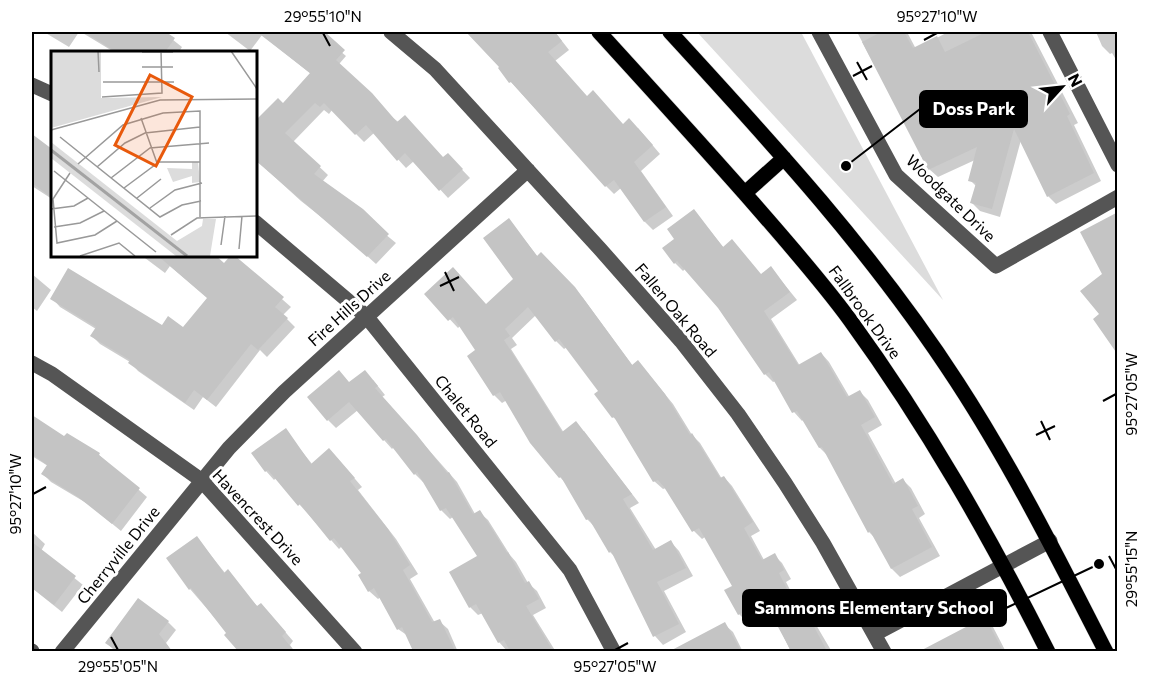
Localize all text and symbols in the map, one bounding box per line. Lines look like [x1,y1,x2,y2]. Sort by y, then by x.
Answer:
text: 29°55'10"N [284,7,362,25]
text: 95°27'10"W [896,7,978,25]
inset map [51,51,256,256]
north arrow [1032,57,1092,117]
text: N [1065,70,1087,90]
callout: Doss Park [920,91,1027,127]
text: Doss Park [933,97,1016,119]
street label: Woodgate Drive [903,150,1000,245]
street label: Fallen Oak Road [632,259,721,360]
street label: Fallbrook Drive [825,261,906,362]
street label: Fire Hills Drive [304,266,394,350]
text: 95°27'05"W [1122,352,1140,436]
street label: Chalet Road [431,371,501,451]
text: 95°27'10"W [6,453,24,535]
street label: Havencrest Drive [209,465,307,568]
street label: Cherryville Drive [72,502,163,607]
text: 29°55'15"N [1122,531,1140,607]
callout: Sammons Elementary School [743,590,1006,626]
text: Sammons Elementary School [754,596,994,618]
text: 29°55'05"N [78,657,158,675]
text: 95°27'05"W [573,657,657,675]

